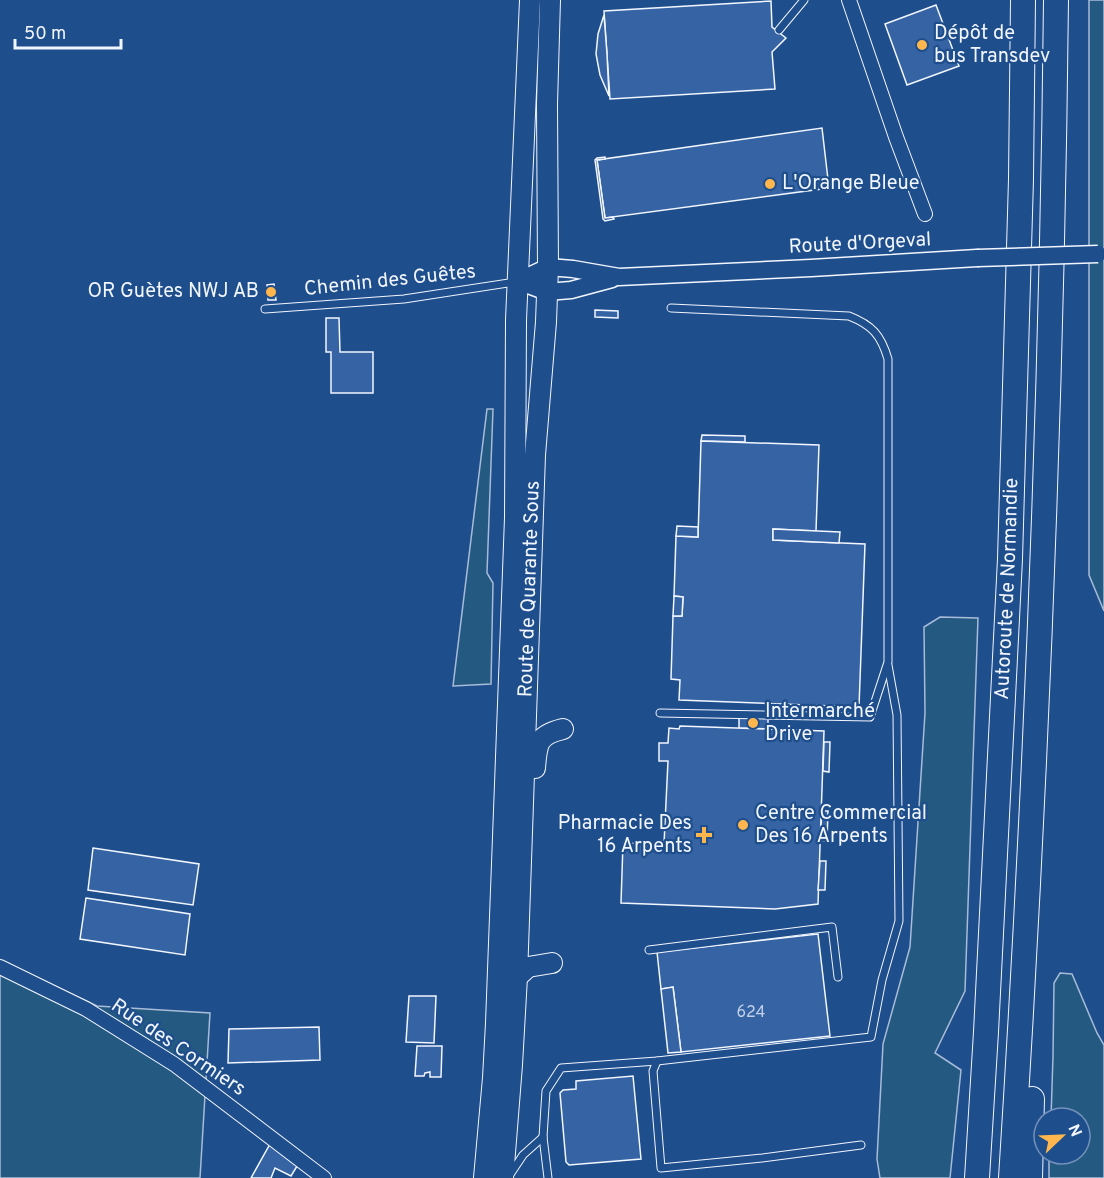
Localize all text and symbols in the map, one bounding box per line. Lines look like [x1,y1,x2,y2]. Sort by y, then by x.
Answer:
scale bar [15,12,122,50]
place label: Dépôt de bus Transdev [934,21,1050,70]
text: 50 m [24,23,66,46]
marker: Dépôt de bus Transdev [915,38,929,52]
place label: L'Orange Bleue [782,171,920,197]
marker: L'Orange Bleue [763,177,777,191]
street label: Route d'Orgeval [788,227,932,261]
street label: Chemin des Guêtes [303,259,477,303]
place label: OR Guètes NWJ AB [87,279,259,305]
marker: OR Guètes NWJ AB [264,285,278,299]
street label: Autoroute de Normandie [990,478,1025,700]
street label: Route de Quarante Sous [513,480,547,698]
place label: Intermarché Drive [765,699,875,748]
marker: Intermarché Drive [746,716,760,730]
place label: Centre Commercial Des 16 Arpents [755,801,927,850]
place label: Pharmacie Des 16 Arpents [558,811,692,860]
marker: Centre Commercial Des 16 Arpents [736,818,750,832]
marker: Pharmacie Des 16 Arpents [697,828,711,842]
street label: Rue des Cormiers [106,993,250,1103]
house number: 624 [736,1003,766,1023]
north arrow [1032,1106,1092,1166]
text: N [1063,1122,1085,1140]

